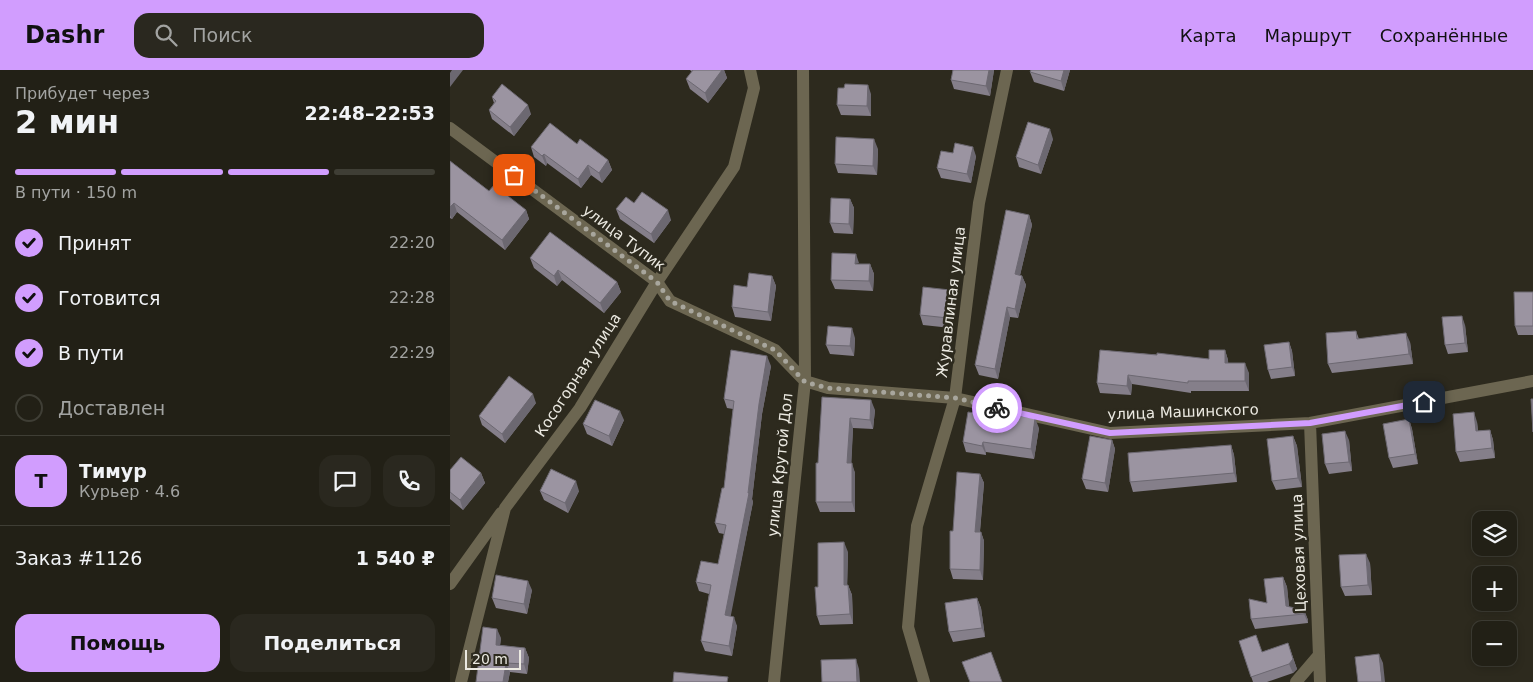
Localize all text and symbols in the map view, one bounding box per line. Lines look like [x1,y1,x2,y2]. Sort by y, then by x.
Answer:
search box [134,13,484,58]
text: Dashr [25,21,104,49]
icon: search [152,21,180,49]
text: Поиск [192,24,253,46]
text: Карта [1180,25,1237,46]
text: Маршрут [1265,25,1352,46]
text: Сохранённые [1380,25,1508,46]
text: Прибудет через [15,84,150,103]
text: 22:48–22:53 [305,102,435,124]
text: 2 мин [15,103,119,141]
pin [493,154,535,196]
icon: bag [500,161,528,189]
text: В пути · 150 m [15,183,137,202]
street label: улица Тупик [579,201,669,275]
street label: Журавлиная улица [933,225,969,379]
icon: check [15,229,43,257]
text: Принят [58,232,132,254]
text: 22:20 [389,233,435,252]
icon: check [15,284,43,312]
text: Готовится [58,287,160,309]
text: 22:28 [389,288,435,307]
street label: Косогорная улица [531,310,625,440]
icon: check [15,339,43,367]
text: В пути [58,342,124,364]
text: 22:29 [389,343,435,362]
pin [1403,381,1445,423]
courier [972,383,1022,433]
icon: home [1410,388,1438,416]
street label: улица Крутой Дол [764,392,796,538]
icon: bike [983,394,1011,422]
text: Доставлен [58,397,165,419]
street label: улица Машинского [1107,400,1259,424]
button: chat [319,455,371,507]
button: phone [383,455,435,507]
text: Тимур [79,460,147,482]
text: Т [35,470,47,492]
text: Курьер · 4.6 [79,482,180,501]
street label: Цеховая улица [1288,494,1310,612]
map controls [1472,511,1517,666]
button: layers [1472,511,1517,556]
text: Заказ #1126 [15,547,142,569]
text: 1 540 ₽ [356,547,435,569]
button: + [1472,566,1517,611]
button: Помощь [15,614,220,672]
button: Поделиться [230,614,435,672]
button: − [1472,621,1517,666]
scale bar [465,647,521,670]
text: 20 m [472,651,508,667]

